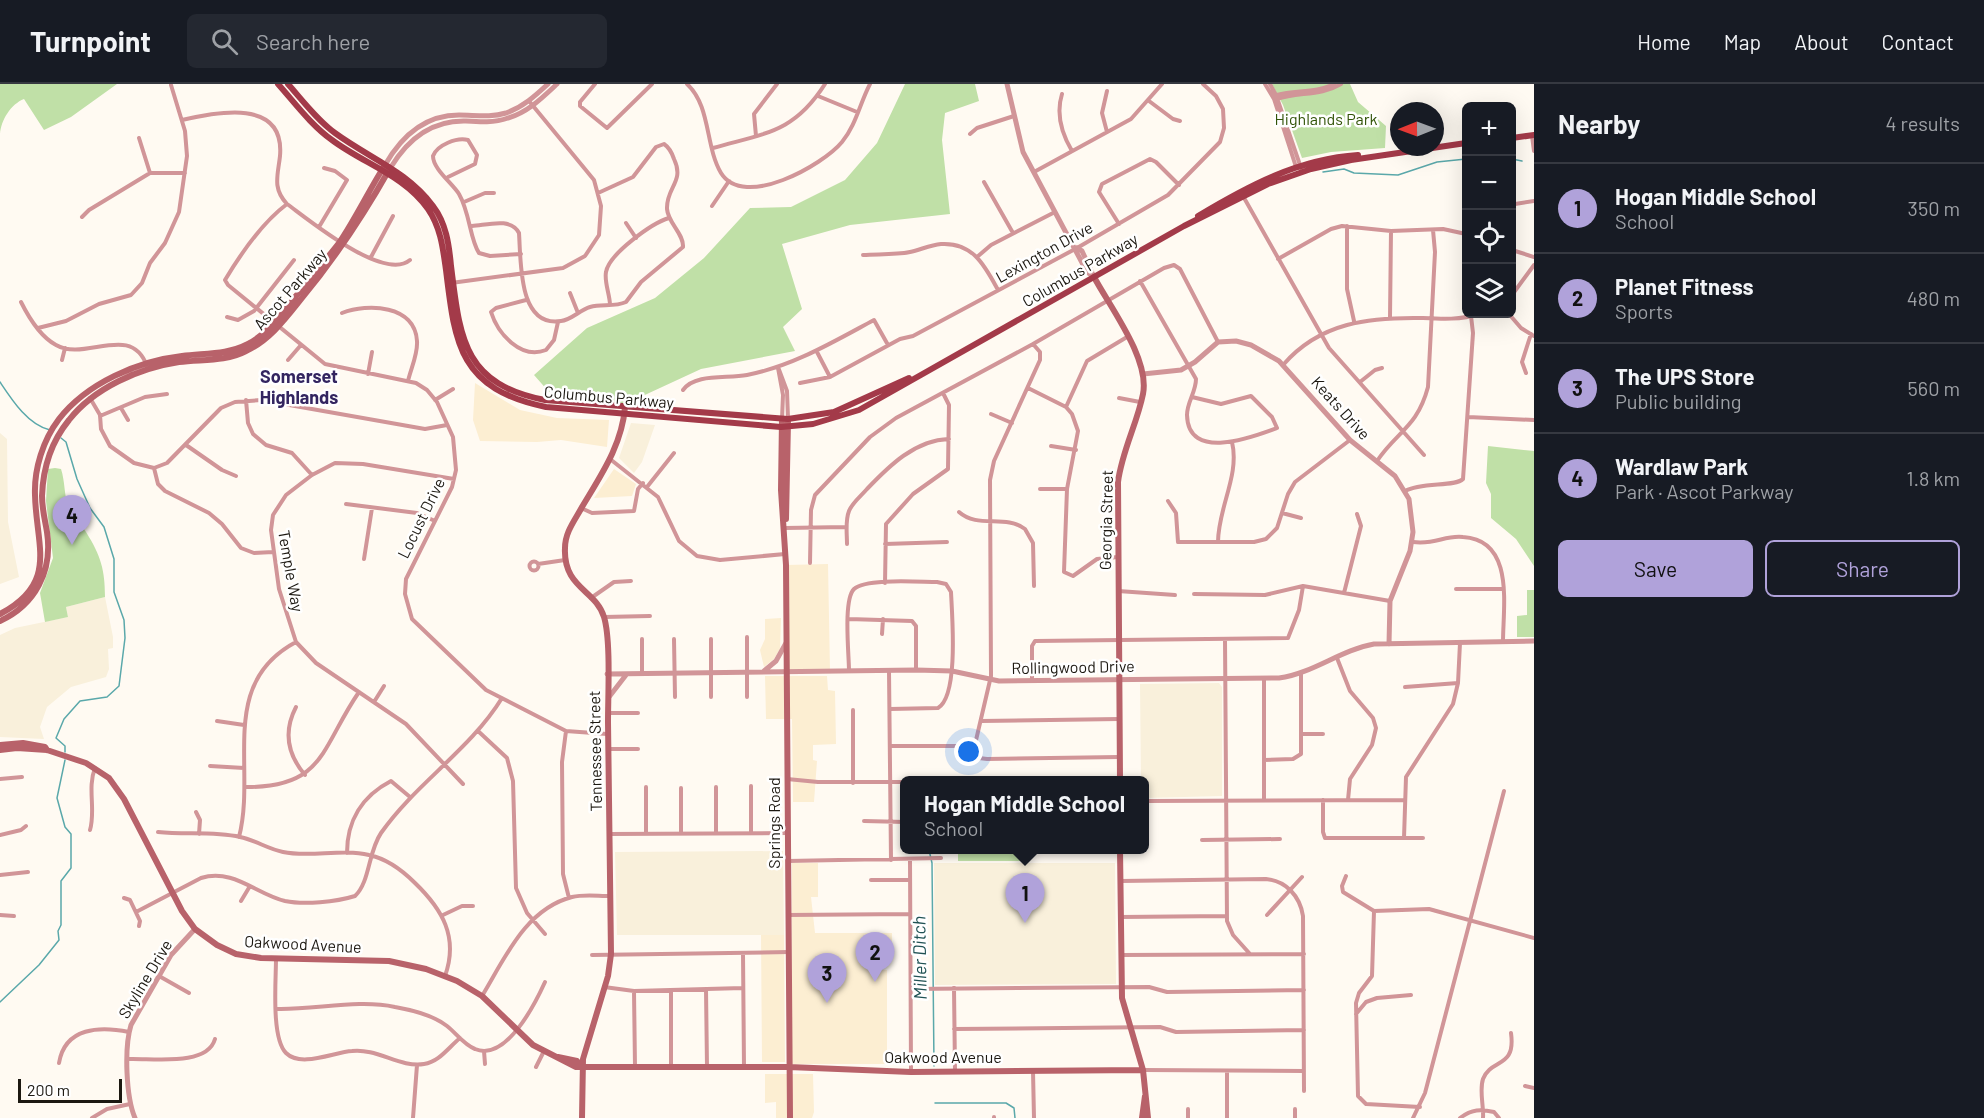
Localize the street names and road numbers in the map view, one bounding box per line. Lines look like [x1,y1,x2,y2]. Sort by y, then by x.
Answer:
street label: Lexington Drive [992,217,1096,286]
street label: Columbus Parkway [1019,228,1141,310]
street label: Ascot Parkway [249,244,331,333]
street label: Keats Drive [1308,372,1375,443]
street label: Columbus Parkway [543,381,675,412]
street label: Georgia Street [1095,470,1116,570]
street label: Locust Drive [393,474,448,561]
street label: Temple Way [275,529,308,614]
street label: Rollingwood Drive [1011,656,1135,677]
street label: Tennessee Street [584,690,605,812]
street label: Springs Road [764,777,783,869]
street label: Oakwood Avenue [244,931,362,956]
street label: Skyline Drive [114,936,175,1022]
street label: Oakwood Avenue [884,1047,1002,1066]

